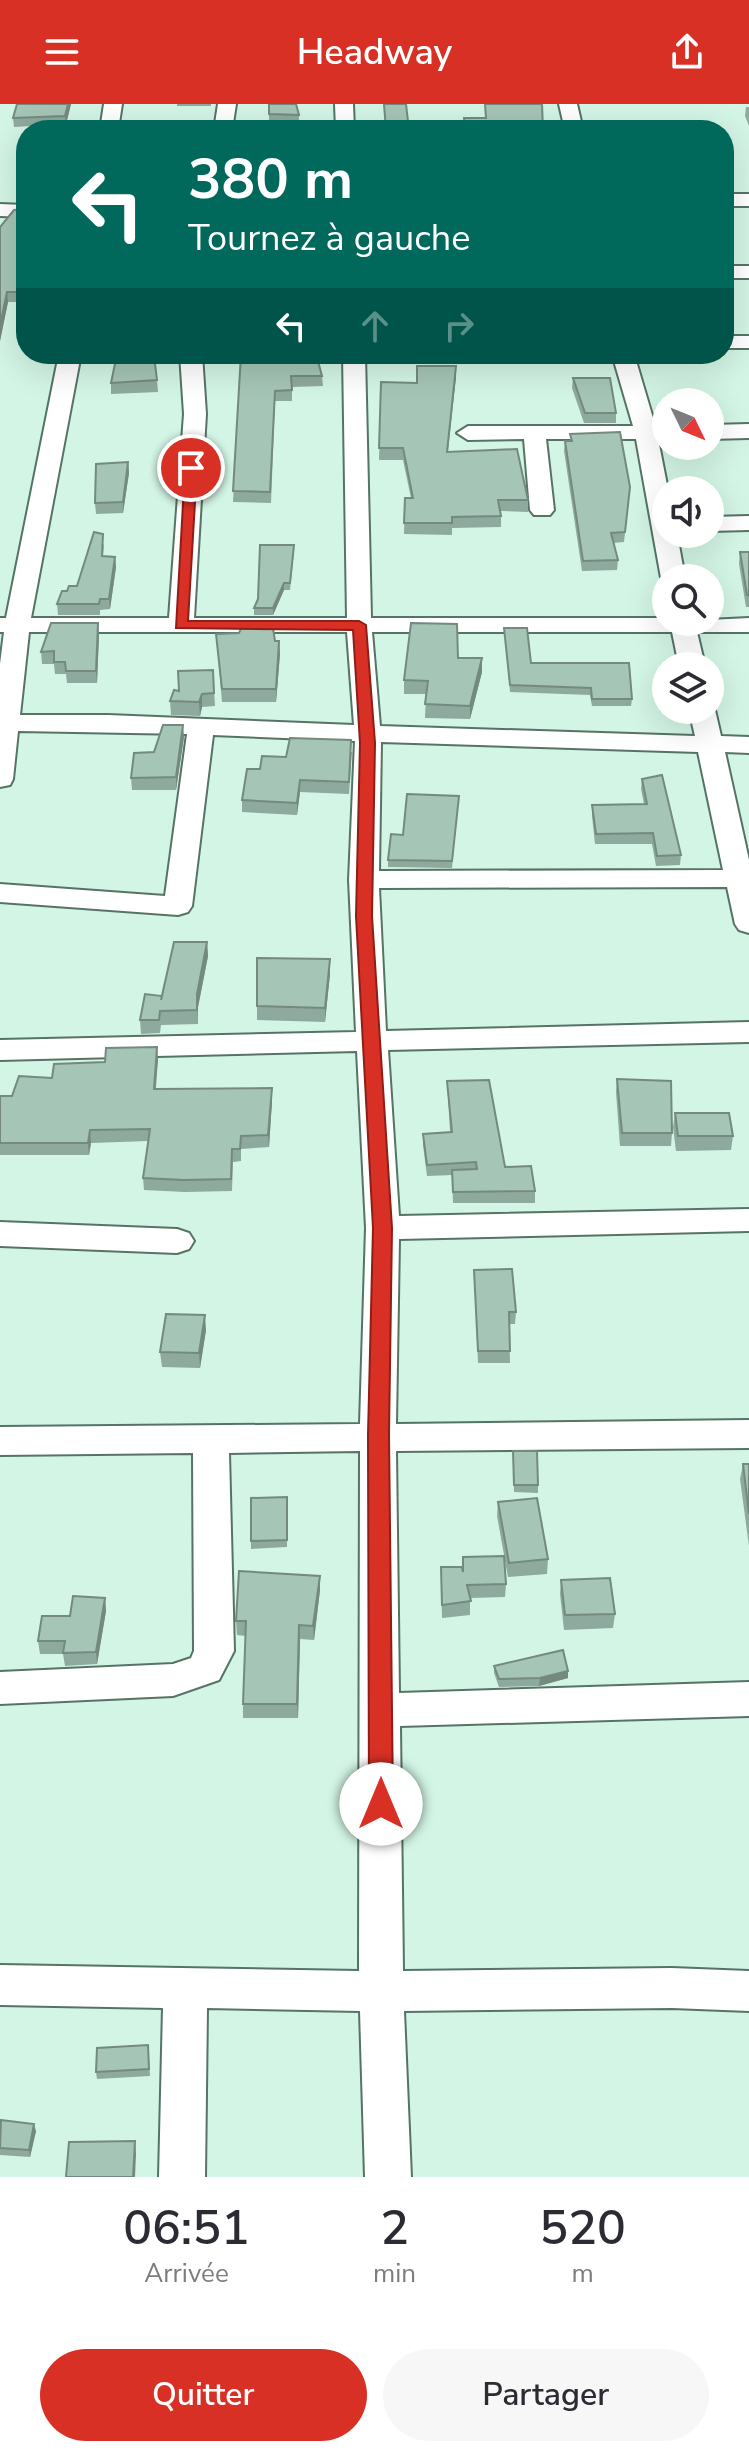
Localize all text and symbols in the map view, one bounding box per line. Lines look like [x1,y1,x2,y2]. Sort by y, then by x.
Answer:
text: Headway [297,28,452,77]
icon: menu [40,30,84,74]
icon: share [665,30,709,74]
text: 380 m [188,141,353,218]
icon: left [56,152,160,256]
text: Tournez à gauche [188,214,470,263]
icon: left [269,304,313,348]
icon: ahead [353,304,397,348]
icon: right [437,304,481,348]
north arrow [652,388,724,460]
map controls [652,388,724,724]
pin [157,434,225,502]
icon: arrive [169,446,213,490]
button: sound [652,476,724,548]
button: search [652,564,724,636]
button: layers [652,652,724,724]
position arrow [339,1762,423,1846]
text: 06:51 [123,2195,250,2261]
text: 2 [380,2195,409,2261]
text: 520 [539,2195,626,2261]
text: Arrivée [144,2256,229,2291]
text: min [373,2256,416,2291]
text: m [571,2256,594,2291]
button: Quitter [40,2349,367,2441]
button: Partager [383,2349,709,2441]

